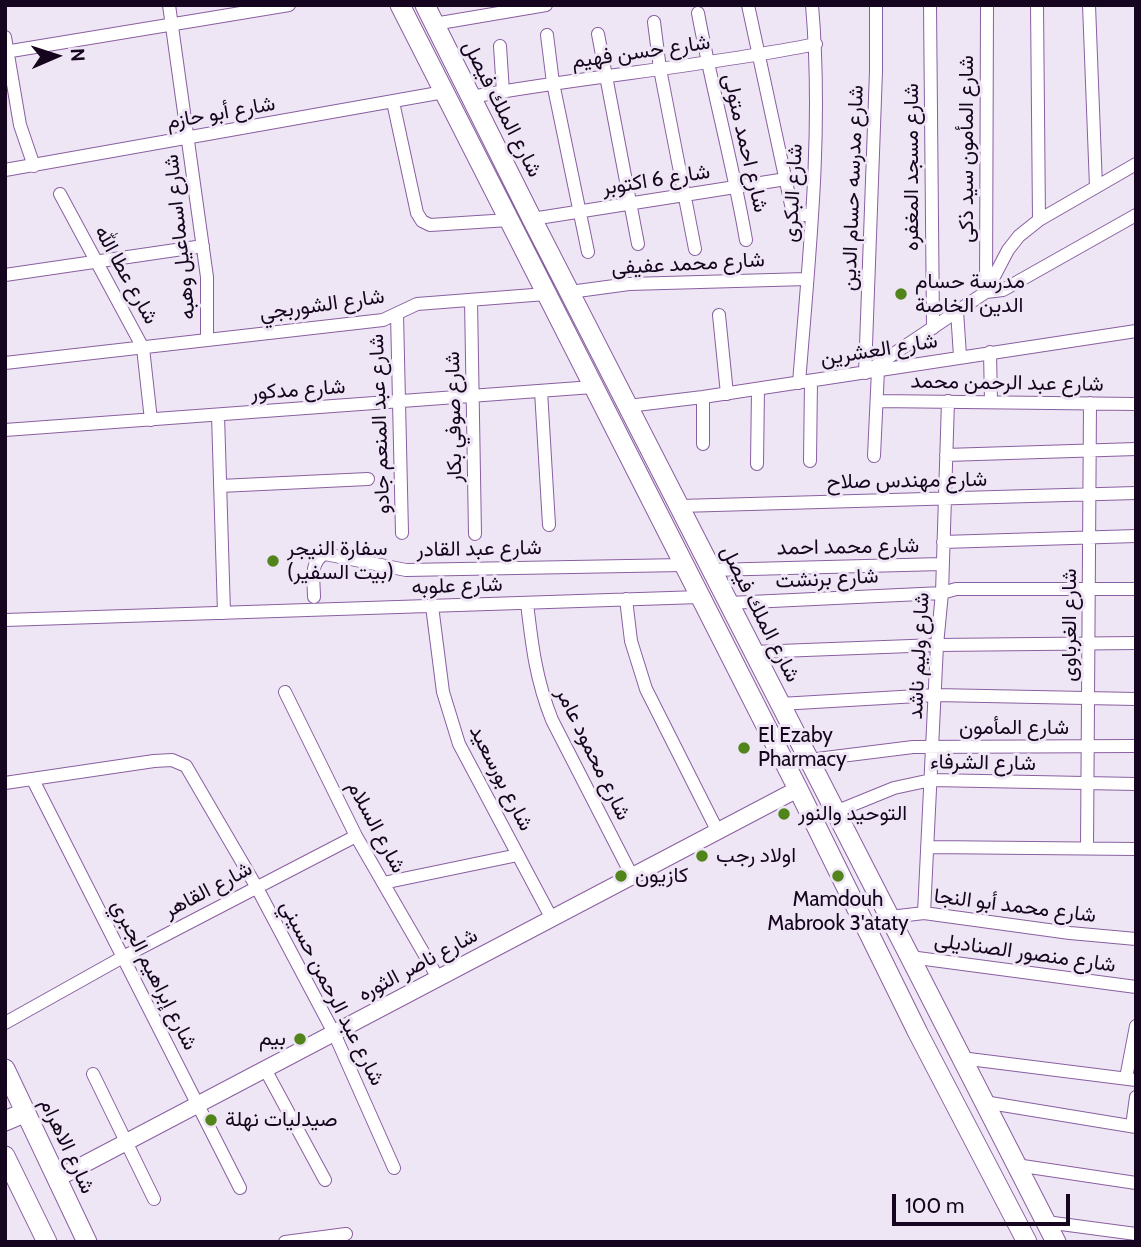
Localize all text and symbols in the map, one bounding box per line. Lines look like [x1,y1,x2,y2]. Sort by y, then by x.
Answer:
north arrow [21,21,91,91]
street label: شارع حسن فهيم [570,30,712,74]
street label: شارع الملك فيصل [457,37,547,181]
text: N [66,48,89,62]
street label: شارع المأمون سيد ذكى [954,55,980,243]
street label: شارع احمد متولى [717,71,773,215]
street label: شارع مسجد المغفره [899,83,925,251]
street label: شارع مدرسه حسام الدين [837,85,869,291]
street label: شارع أبو حازم [165,91,277,135]
street label: شارع البكرى [778,143,808,243]
street label: شارع اسماعيل وهبه [159,153,201,321]
street label: شارع 6 اكتوبر [600,159,712,201]
street label: شارع عطا الله [89,221,163,329]
street label: شارع محمد عفيفى [611,247,765,281]
place label: مدرسة حسام الدين الخاصة [915,269,1025,319]
street label: شارع الشوربجي [258,284,386,326]
marker: مدرسة حسام الدين الخاصة [893,286,909,302]
street label: شارع العشرين [819,328,939,372]
street label: شارع عبد المنعم جادو [364,334,396,514]
street label: شارع صوفي بكار [440,351,468,483]
street label: شارع عبد الرحمن محمد [910,369,1104,397]
street label: شارع مدكور [250,374,346,406]
street label: شارع مهندس صلاح [826,467,988,495]
street label: شارع محمد احمد [777,533,919,561]
street label: شارع عبد القادر [416,535,542,563]
place label: سفارة النيجر (بيت السفير) [287,536,394,586]
street label: شارع الملك فيصل [715,542,805,686]
marker: سفارة النيجر (بيت السفير) [265,553,281,569]
street label: شارع برنشت [775,564,879,594]
street label: شارع الغرباوى [1057,568,1083,682]
street label: شارع علوبه [411,572,503,600]
street label: شارع وليم ناشد [903,592,935,720]
street label: شارع محمود عامر [550,684,636,824]
street label: شارع المأمون [959,715,1069,741]
street label: شارع بورسعيد [464,721,538,835]
place label: El Ezaby Pharmacy [758,723,847,773]
marker: El Ezaby Pharmacy [736,740,752,756]
street label: شارع الشرفاء [930,749,1036,777]
street label: شارع السلام [341,777,411,877]
place label: التوحيد والنور [798,801,907,827]
marker: التوحيد والنور [776,806,792,822]
place label: اولاد رجب [716,843,796,869]
marker: اولاد رجب [694,848,710,864]
street label: شارع القاهر [159,856,257,924]
place label: كازيون [635,863,688,889]
marker: كازيون [613,868,629,884]
marker: Mamdouh Mabrook 3'ataty [830,868,846,884]
street label: شارع محمد أبو النجا [932,884,1098,928]
place label: Mamdouh Mabrook 3'ataty [767,887,909,937]
street label: شارع إبراهيم الجبري [105,896,203,1054]
street label: شارع عبد الرحمن حسيني [274,896,390,1090]
street label: شارع ناصر الثوره [354,923,482,1007]
street label: شارع منصور الصناديلى [933,928,1117,978]
place label: بيم [259,1026,286,1052]
marker: بيم [292,1031,308,1047]
street label: شارع الاهرام [34,1094,100,1198]
place label: صيدليات نهلة [225,1107,338,1133]
marker: صيدليات نهلة [203,1112,219,1128]
scale bar [896,1180,1074,1224]
text: 100 m [905,1193,964,1218]

